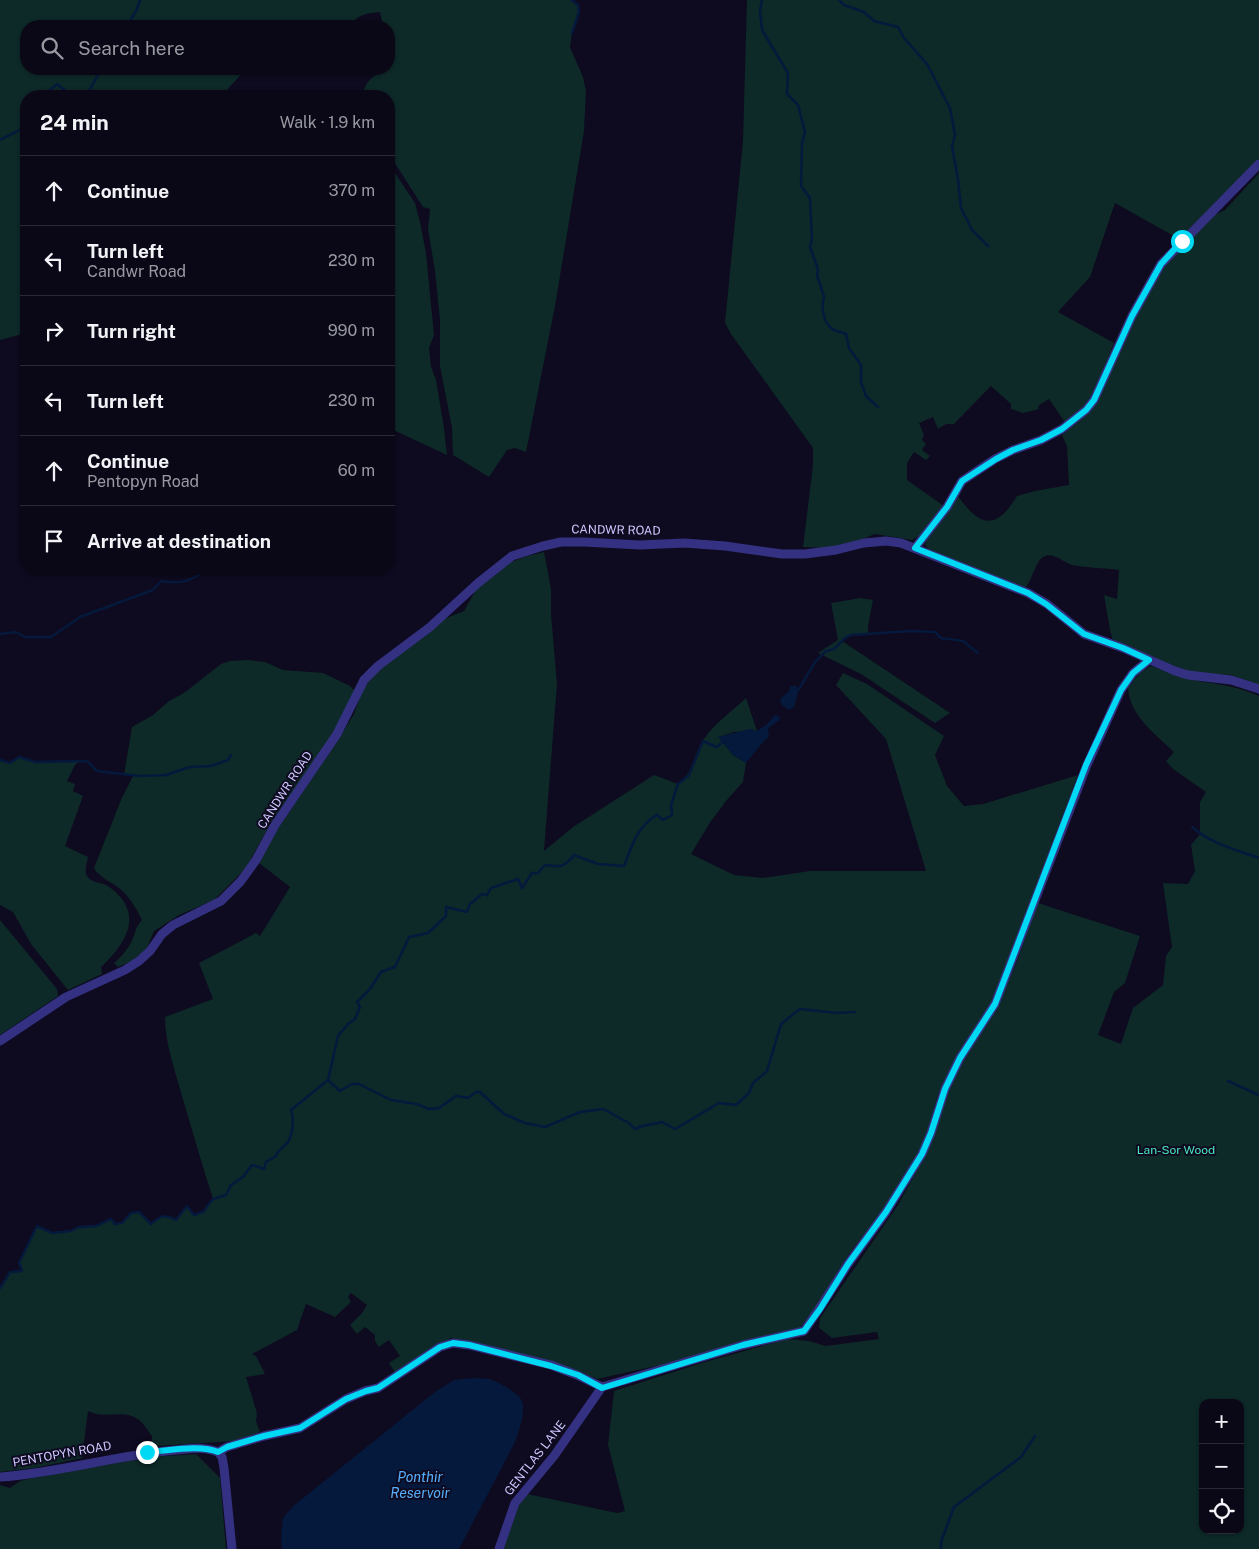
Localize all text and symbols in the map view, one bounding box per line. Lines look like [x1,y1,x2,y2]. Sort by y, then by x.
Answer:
search box [20,20,395,75]
icon: search [38,34,66,62]
text: Search here [78,37,185,59]
text: 24 min [40,110,109,135]
text: Walk · 1.9 km [280,113,375,132]
icon: ahead [40,177,68,205]
text: Continue [87,180,169,202]
text: 370 m [328,181,375,200]
route start [1171,230,1194,253]
text: Turn left [87,240,164,262]
icon: left [40,247,68,275]
text: 230 m [328,251,375,270]
text: Candwr Road [87,262,186,281]
icon: right [40,317,68,345]
text: Turn right [87,320,176,342]
text: 990 m [328,321,375,340]
icon: left [40,387,68,415]
text: Turn left [87,390,164,412]
text: 230 m [328,391,375,410]
text: Continue [87,450,169,472]
icon: ahead [40,457,68,485]
text: 60 m [338,461,375,480]
text: Pentopyn Road [87,472,199,491]
street label: CANDWR ROAD [571,522,661,538]
icon: arrive [40,527,68,555]
text: Arrive at destination [87,530,271,552]
street label: CANDWR ROAD [255,749,315,831]
park label: Lan-Sor Wood [1137,1143,1215,1157]
map controls [1199,1399,1244,1534]
button: + [1199,1399,1244,1444]
street label: GENTLAS LANE [501,1418,569,1498]
street label: PENTOPYN ROAD [12,1438,112,1470]
route end [136,1441,159,1464]
button: − [1199,1444,1244,1489]
water label: Ponthir Reservoir [390,1469,450,1501]
button: locate [1199,1489,1244,1534]

